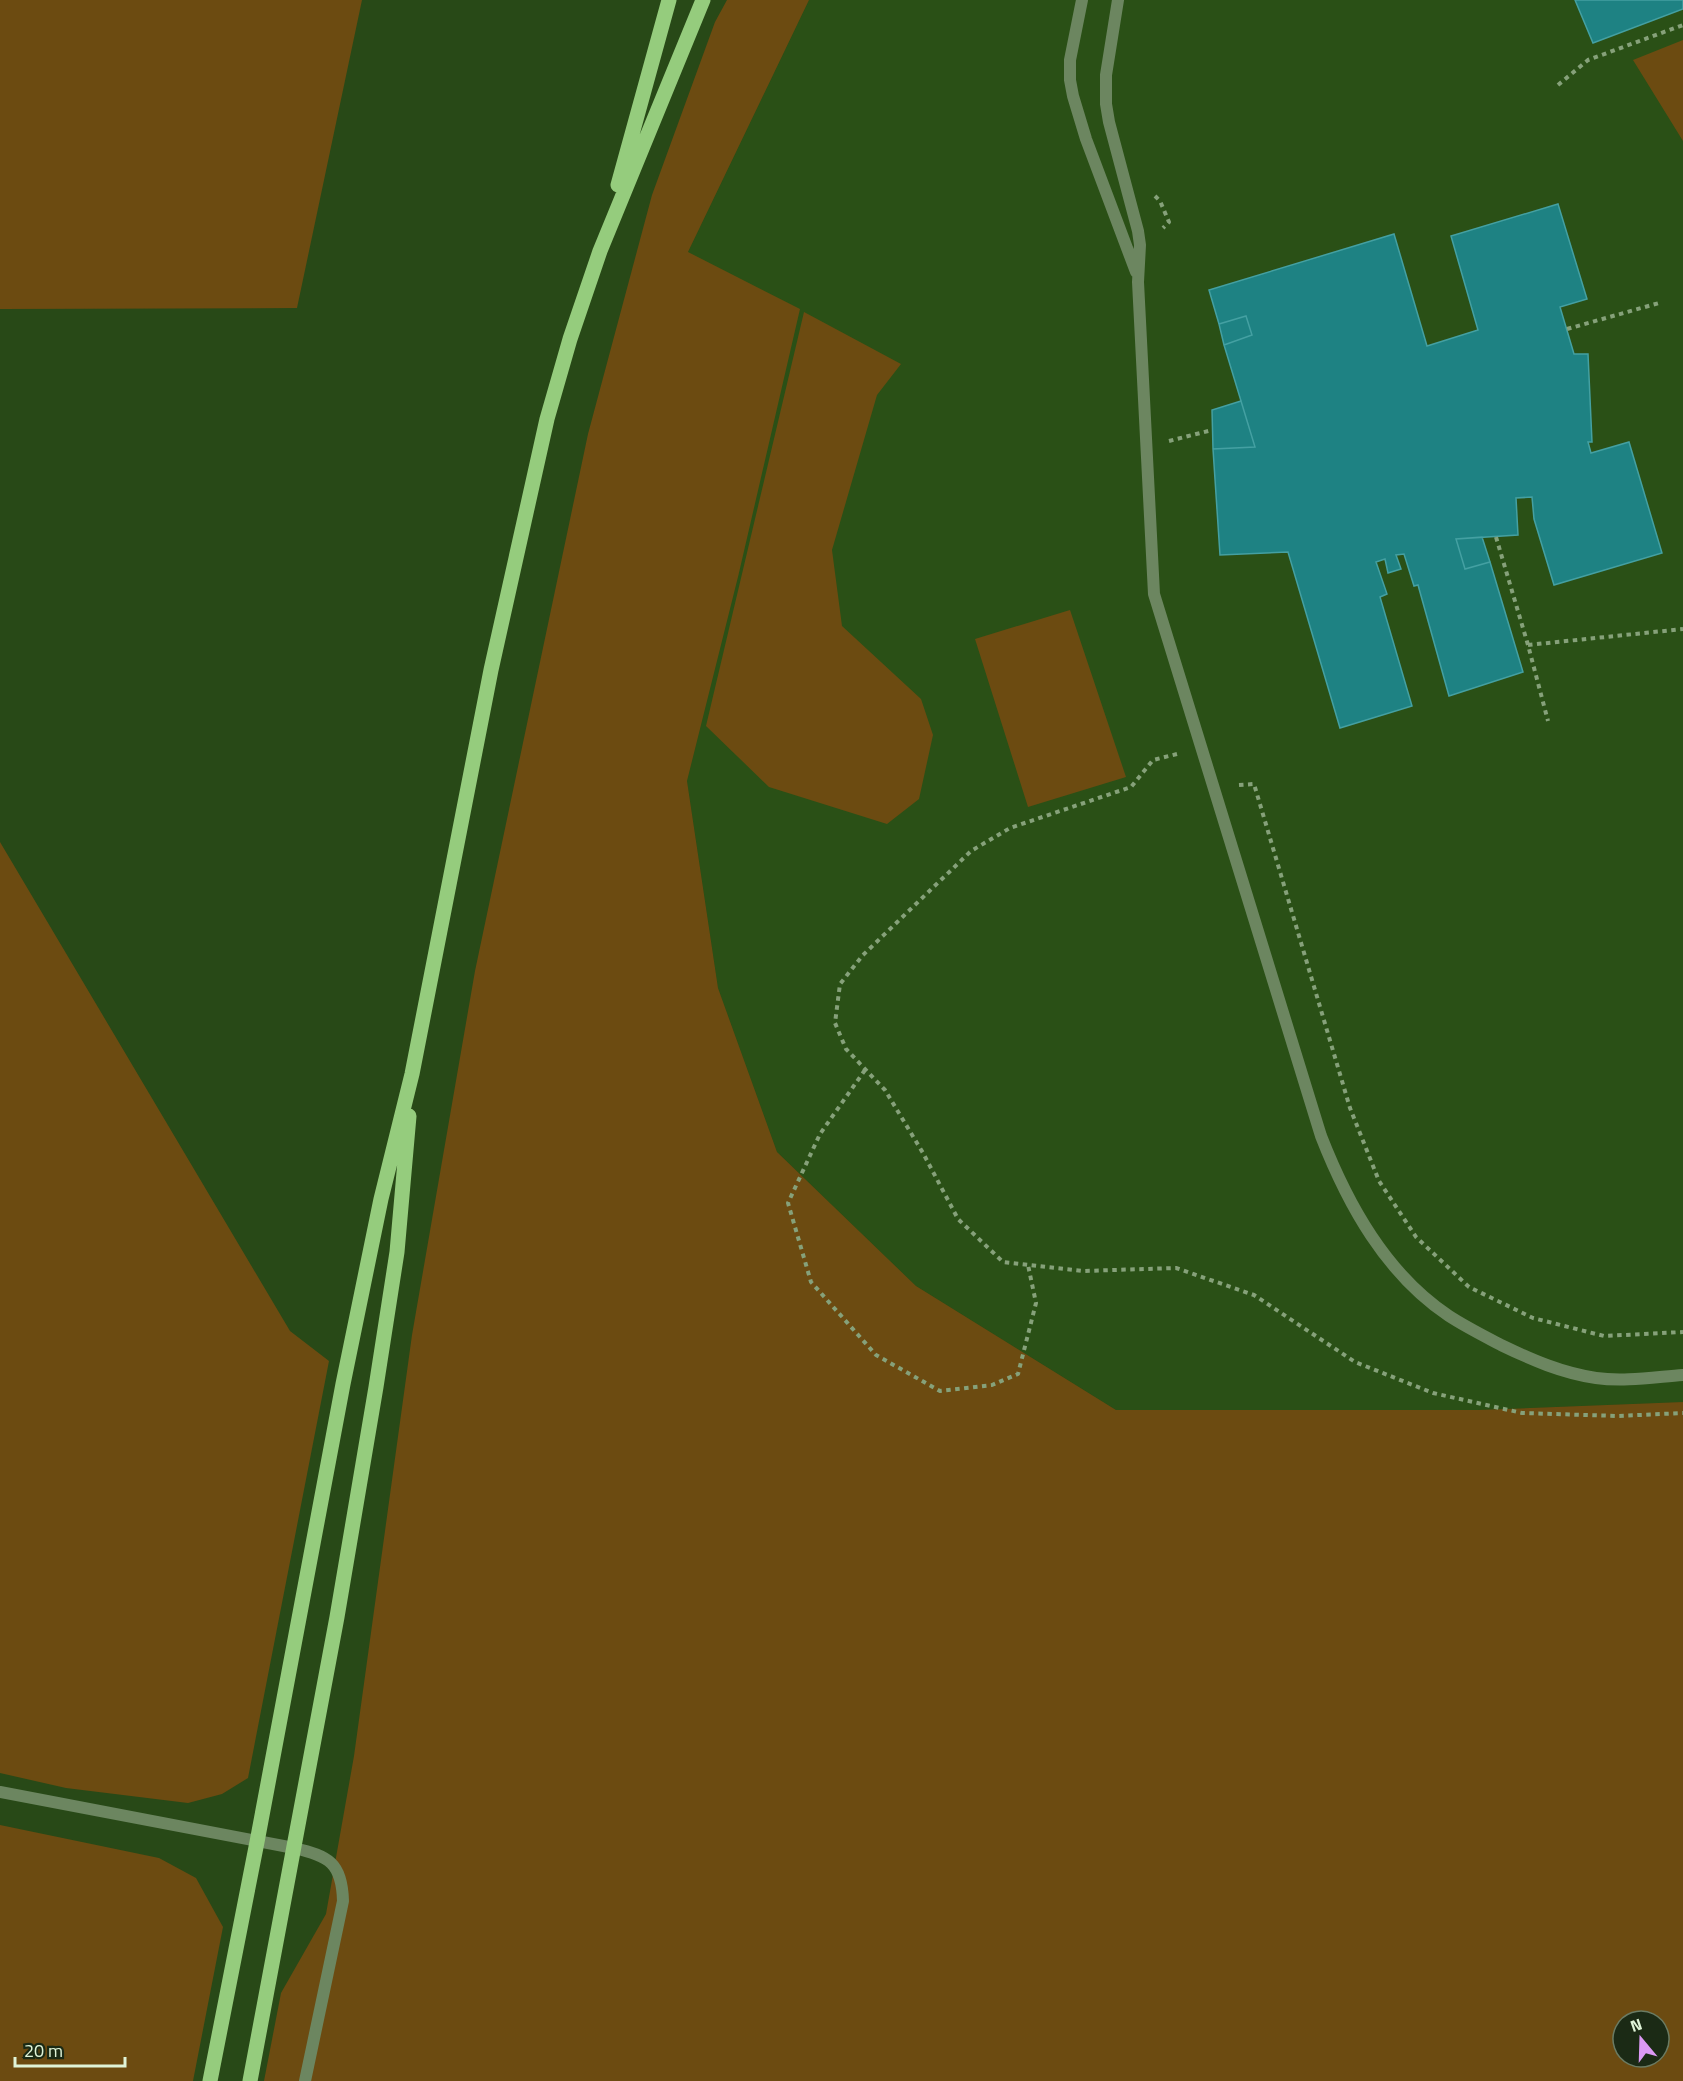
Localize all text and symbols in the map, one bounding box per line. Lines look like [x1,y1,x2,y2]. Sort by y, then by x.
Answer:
north arrow [1611,2009,1671,2069]
text: N [1627,2012,1645,2038]
scale bar [15,2030,124,2068]
text: 20 m [24,2037,63,2064]

